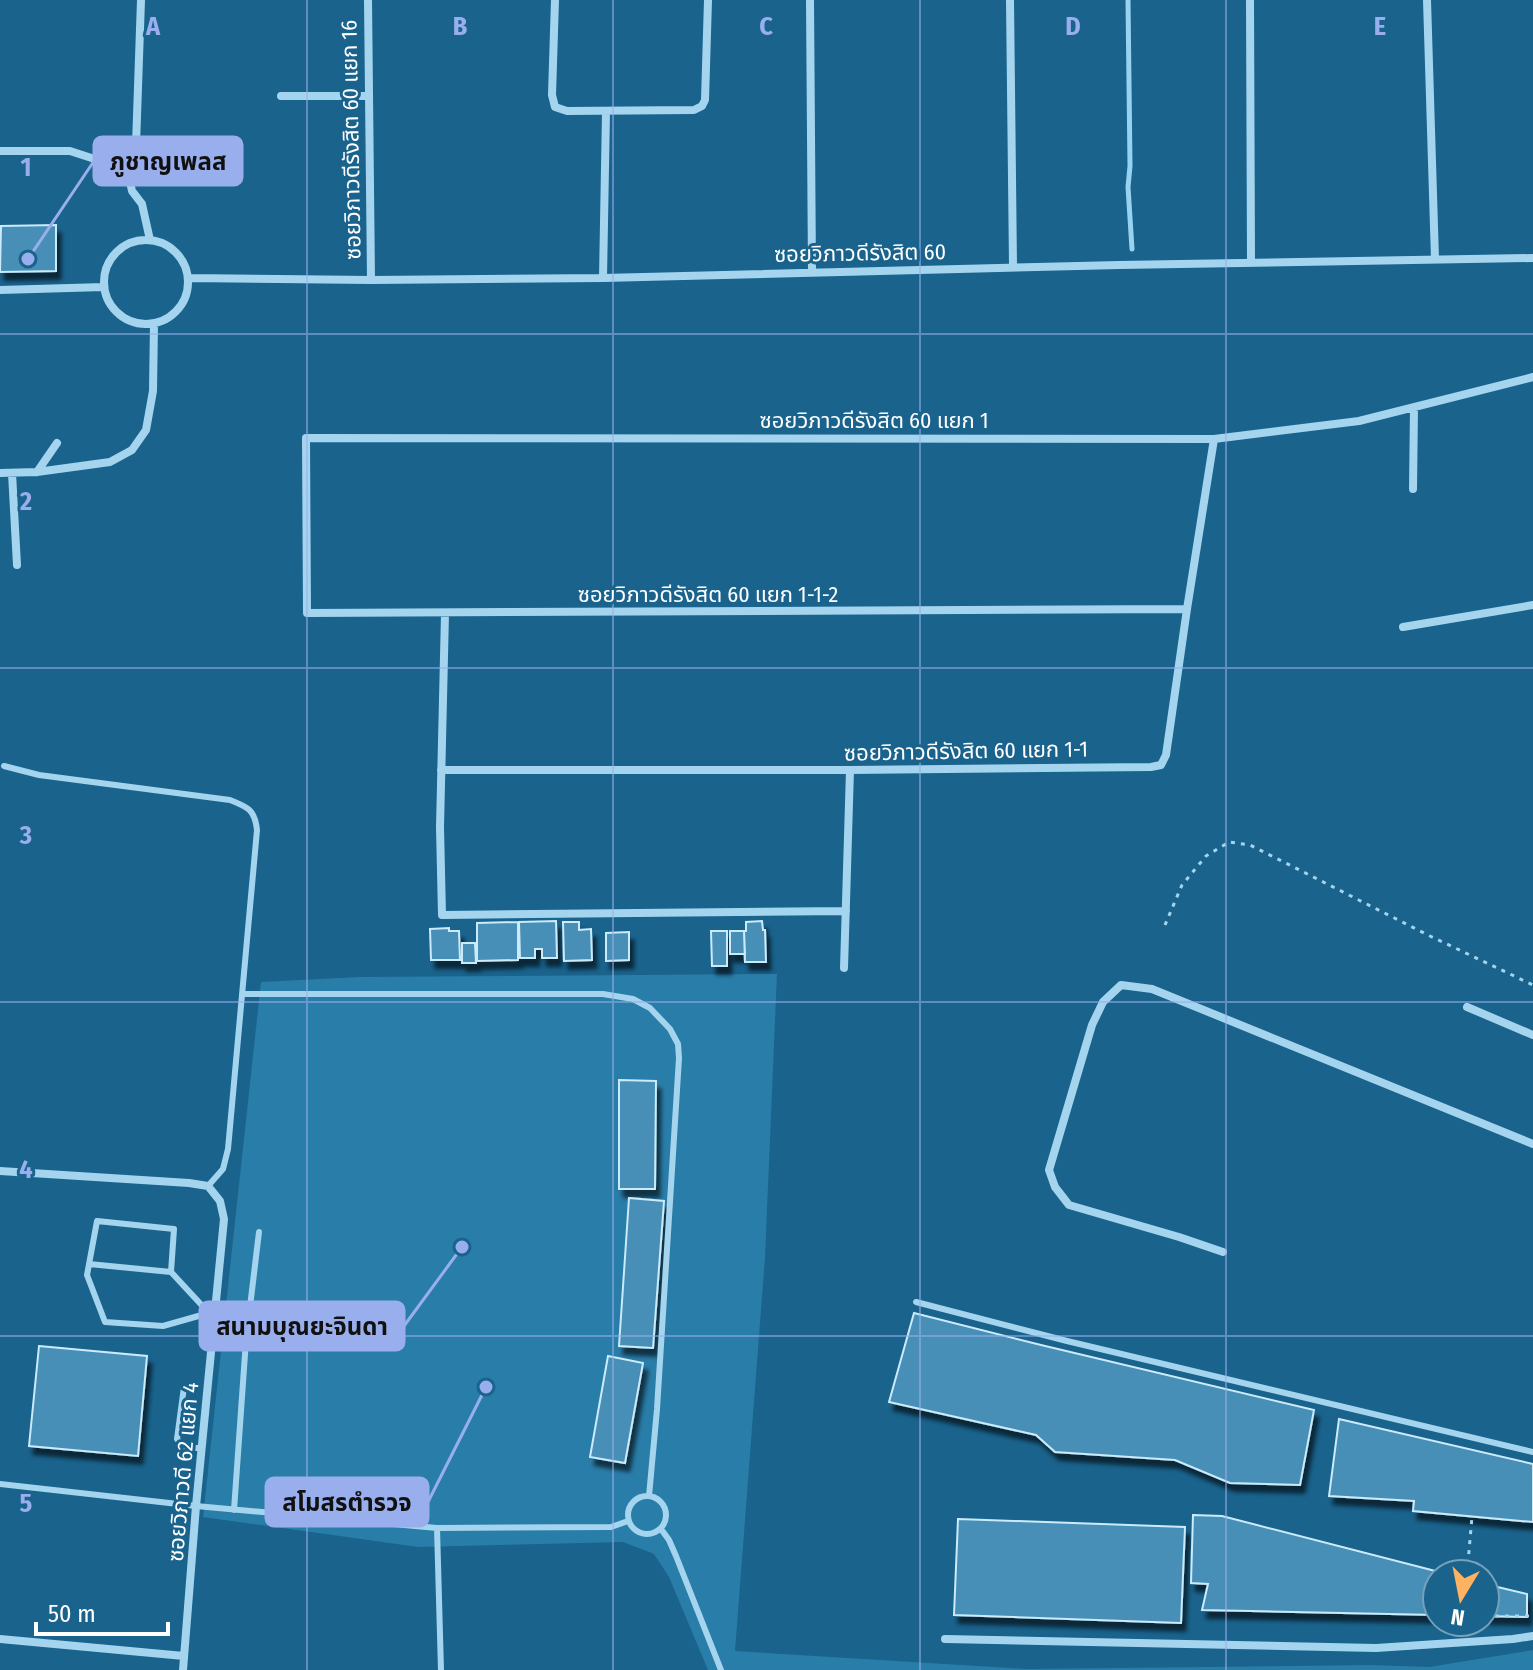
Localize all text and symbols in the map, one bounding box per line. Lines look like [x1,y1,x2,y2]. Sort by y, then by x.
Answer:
text: A [145,11,161,42]
text: B [453,11,468,42]
text: C [759,11,773,42]
text: D [1065,11,1081,42]
text: E [1374,11,1386,42]
street label: ซอยวิภาวดีรังสิต 60 แยก 16 [335,20,367,260]
callout: ภูชาญเพลส [94,137,242,185]
text: ภูชาญเพลส [110,148,226,177]
text: 1 [21,152,32,183]
street label: ซอยวิภาวดีรังสิต 60 [774,238,946,268]
street label: ซอยวิภาวดีรังสิต 60 แยก 1 [759,407,989,434]
text: 2 [19,486,32,517]
street label: ซอยวิภาวดีรังสิต 60 แยก 1-1-2 [578,581,838,608]
street label: ซอยวิภาวดีรังสิต 60 แยก 1-1 [844,735,1088,767]
text: 3 [19,820,32,851]
text: 4 [19,1154,33,1185]
callout: สนามบุณยะจินดา [200,1302,404,1350]
text: สนามบุณยะจินดา [216,1313,388,1342]
street label: ซอยวิภาวดี 62 แยก 4 [162,1381,204,1563]
callout: สโมสรตำรวจ [266,1478,428,1526]
text: 5 [20,1488,33,1519]
text: สโมสรตำรวจ [282,1489,412,1517]
north arrow [1421,1558,1501,1638]
scale bar [36,1586,168,1636]
text: 50 m [48,1600,96,1628]
text: N [1449,1603,1466,1632]

